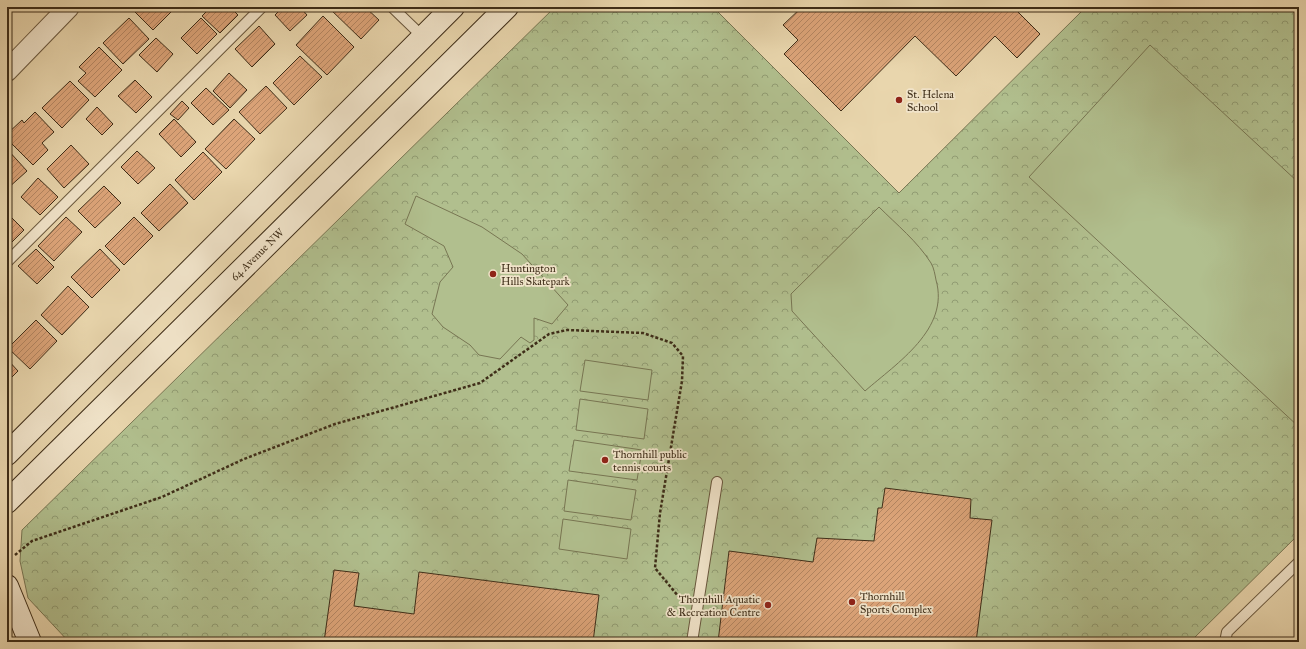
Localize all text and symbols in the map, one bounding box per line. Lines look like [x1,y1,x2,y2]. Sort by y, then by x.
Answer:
place label: St. Helena School [907,88,954,114]
marker: St. Helena School [894,95,904,105]
street label: 64 Avenue NW [228,225,287,284]
place label: Huntington Hills Skatepark [501,262,571,288]
marker: Huntington Hills Skatepark [488,269,498,279]
place label: Thornhill public tennis courts [613,448,687,474]
marker: Thornhill public tennis courts [600,455,610,465]
place label: Thornhill Sports Complex [860,590,932,616]
place label: Thornhill Aquatic & Recreation Centre [667,593,760,619]
marker: Thornhill Sports Complex [847,597,857,607]
marker: Thornhill Aquatic & Recreation Centre [763,600,773,610]

